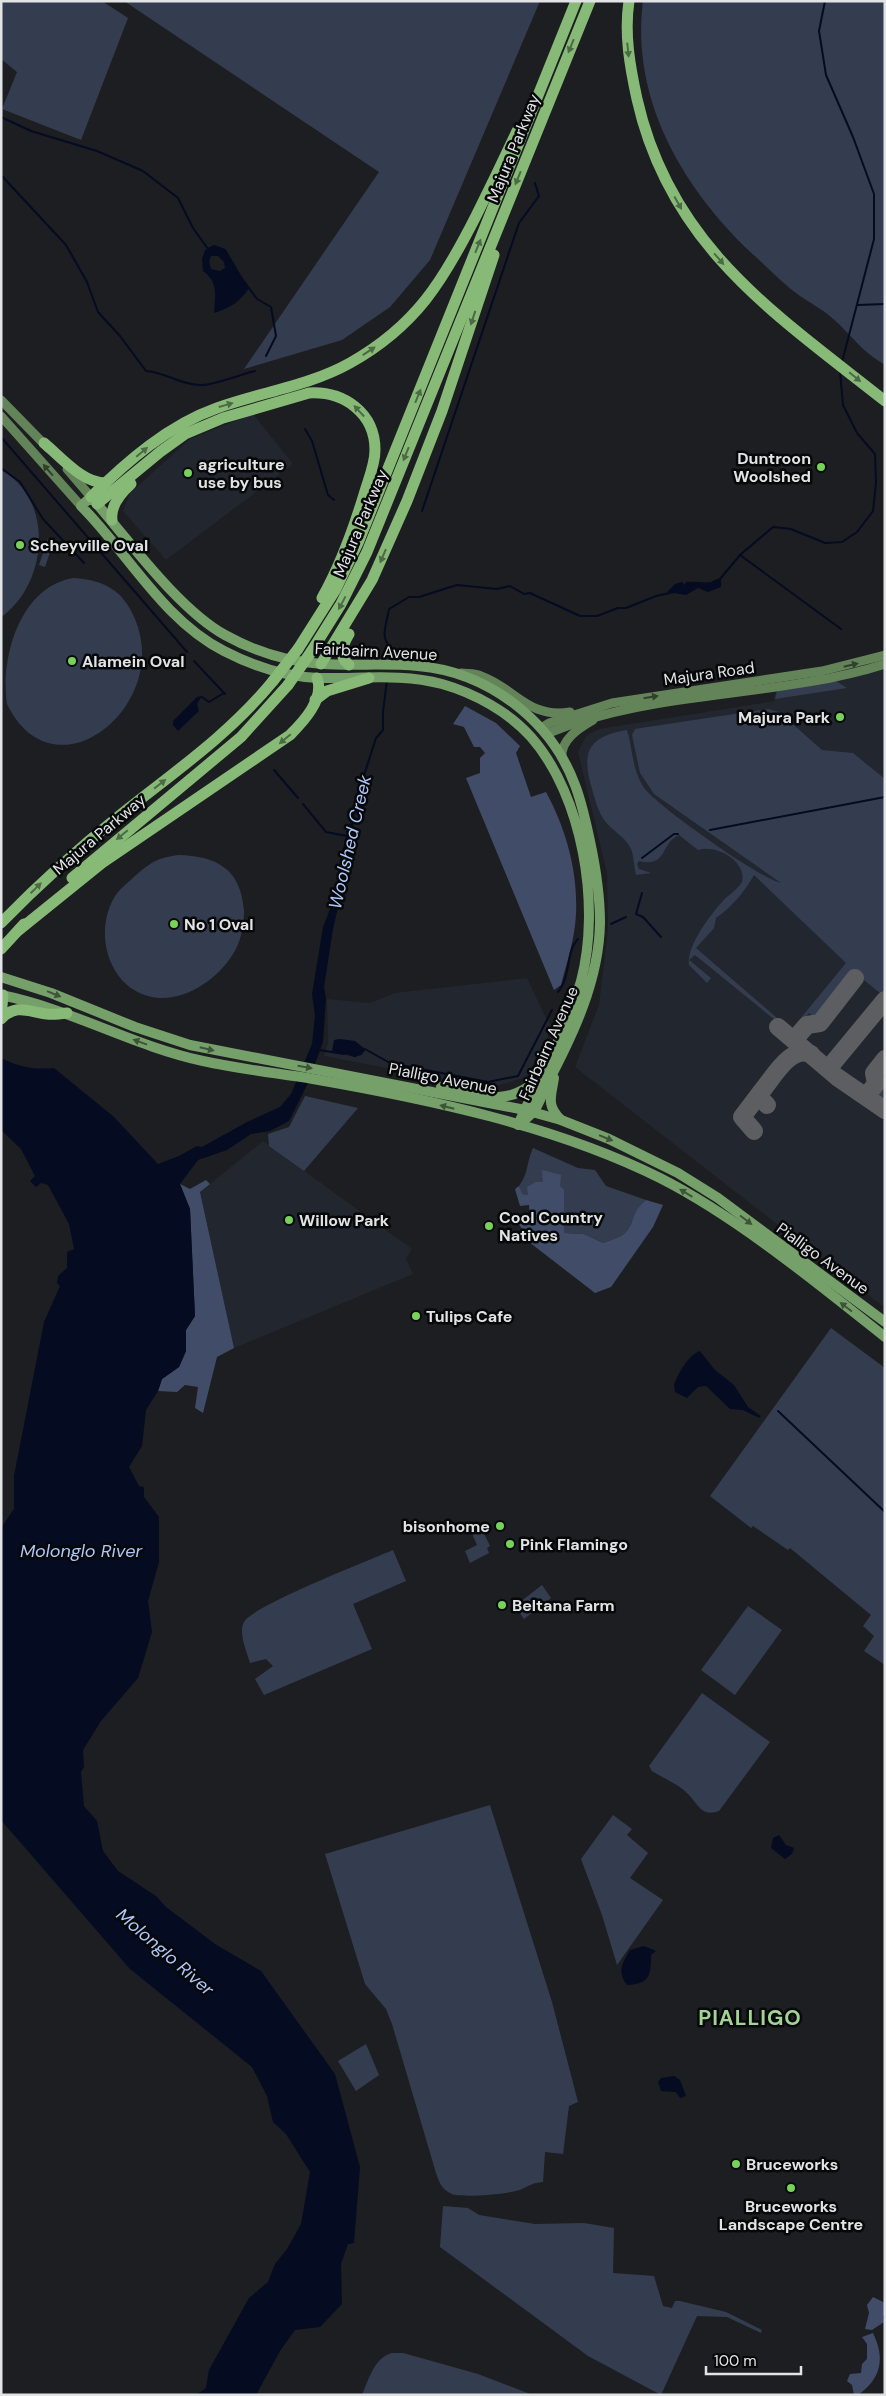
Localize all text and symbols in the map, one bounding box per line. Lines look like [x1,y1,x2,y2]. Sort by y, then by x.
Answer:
one-way arrow [567,39,575,54]
one-way arrow [624,42,632,58]
street label: Majura Parkway [482,91,545,205]
one-way arrow [514,171,522,186]
one-way arrow [674,197,683,210]
one-way arrow [475,238,483,253]
one-way arrow [713,253,724,266]
one-way arrow [469,310,477,325]
one-way arrow [362,346,376,356]
one-way arrow [848,372,861,383]
one-way arrow [414,389,422,403]
one-way arrow [218,401,233,409]
one-way arrow [353,406,365,418]
one-way arrow [136,447,148,458]
one-way arrow [402,447,410,461]
place label: Duntroon Woolshed [733,448,811,487]
place label: agriculture use by bus [198,454,285,493]
marker: Duntroon Woolshed [815,461,827,473]
one-way arrow [43,463,54,476]
street label: Majura Parkway [328,466,393,580]
marker: agriculture use by bus [182,467,194,479]
place label: Scheyville Oval [30,535,148,556]
marker: Scheyville Oval [14,539,26,551]
one-way arrow [379,549,387,563]
one-way arrow [337,596,346,610]
street label: Fairbairn Avenue [314,638,438,665]
place label: Alamein Oval [82,651,184,672]
marker: Alamein Oval [66,655,78,667]
street label: Majura Road [662,657,756,690]
one-way arrow [843,661,858,669]
one-way arrow [643,692,659,700]
place label: Majura Park [738,707,831,728]
marker: Majura Park [834,711,846,723]
one-way arrow [279,733,292,744]
water label: Woolshed Creek [323,772,377,912]
one-way arrow [153,779,167,789]
street label: Majura Parkway [49,789,150,879]
one-way arrow [117,829,129,841]
one-way arrow [30,883,42,895]
place label: No 1 Oval [184,914,254,935]
marker: No 1 Oval [168,918,180,930]
street label: Fairbairn Avenue [514,983,583,1104]
one-way arrow [47,991,62,998]
one-way arrow [133,1038,148,1045]
one-way arrow [200,1045,215,1053]
street label: Pialligo Avenue [387,1058,499,1099]
one-way arrow [298,1063,313,1071]
one-way arrow [440,1103,455,1111]
one-way arrow [599,1134,613,1142]
one-way arrow [679,1188,692,1197]
place label: Cool Country Natives [499,1207,603,1246]
place label: Willow Park [299,1210,390,1231]
marker: Willow Park [283,1214,295,1226]
one-way arrow [739,1214,752,1225]
street label: Pialligo Avenue [772,1218,873,1299]
marker: Cool Country Natives [483,1220,495,1232]
one-way arrow [840,1302,853,1313]
place label: Tulips Cafe [426,1306,512,1327]
marker: Tulips Cafe [410,1310,422,1322]
place label: bisonhome [403,1516,490,1537]
marker: bisonhome [494,1520,506,1532]
place label: Pink Flamingo [520,1534,628,1555]
marker: Pink Flamingo [504,1538,516,1550]
water label: Molonglo River [20,1539,143,1563]
place label: Beltana Farm [512,1595,615,1616]
marker: Beltana Farm [496,1599,508,1611]
water label: Molonglo River [111,1903,220,2002]
district label: PIALLIGO [698,2004,802,2032]
place label: Bruceworks [746,2154,838,2175]
marker: Bruceworks [730,2158,742,2170]
marker: Bruceworks Landscape Centre [785,2182,797,2194]
place label: Bruceworks Landscape Centre [719,2196,863,2235]
scale bar [706,2344,801,2376]
text: 100 m [714,2351,757,2371]

